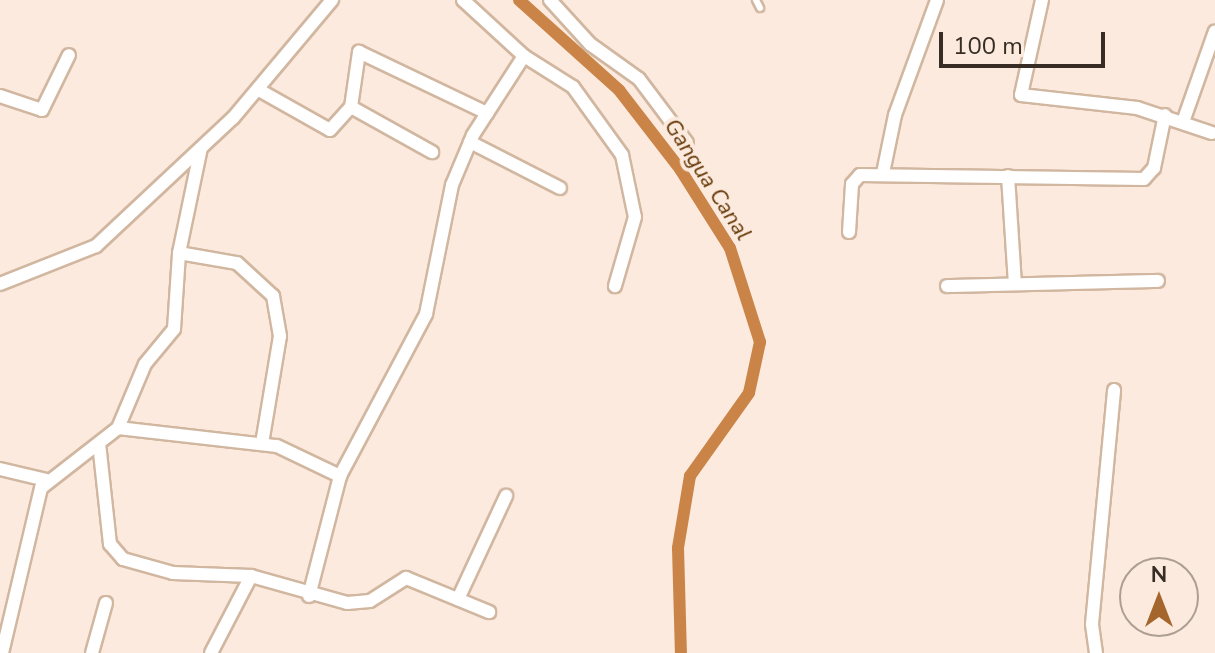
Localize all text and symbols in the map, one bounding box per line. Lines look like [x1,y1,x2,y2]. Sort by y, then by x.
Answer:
scale bar [943,16,1109,66]
text: 100 m [953,30,1023,62]
water label: Gangua Canal [658,114,756,246]
north arrow [1119,557,1199,637]
text: N [1151,560,1167,590]

